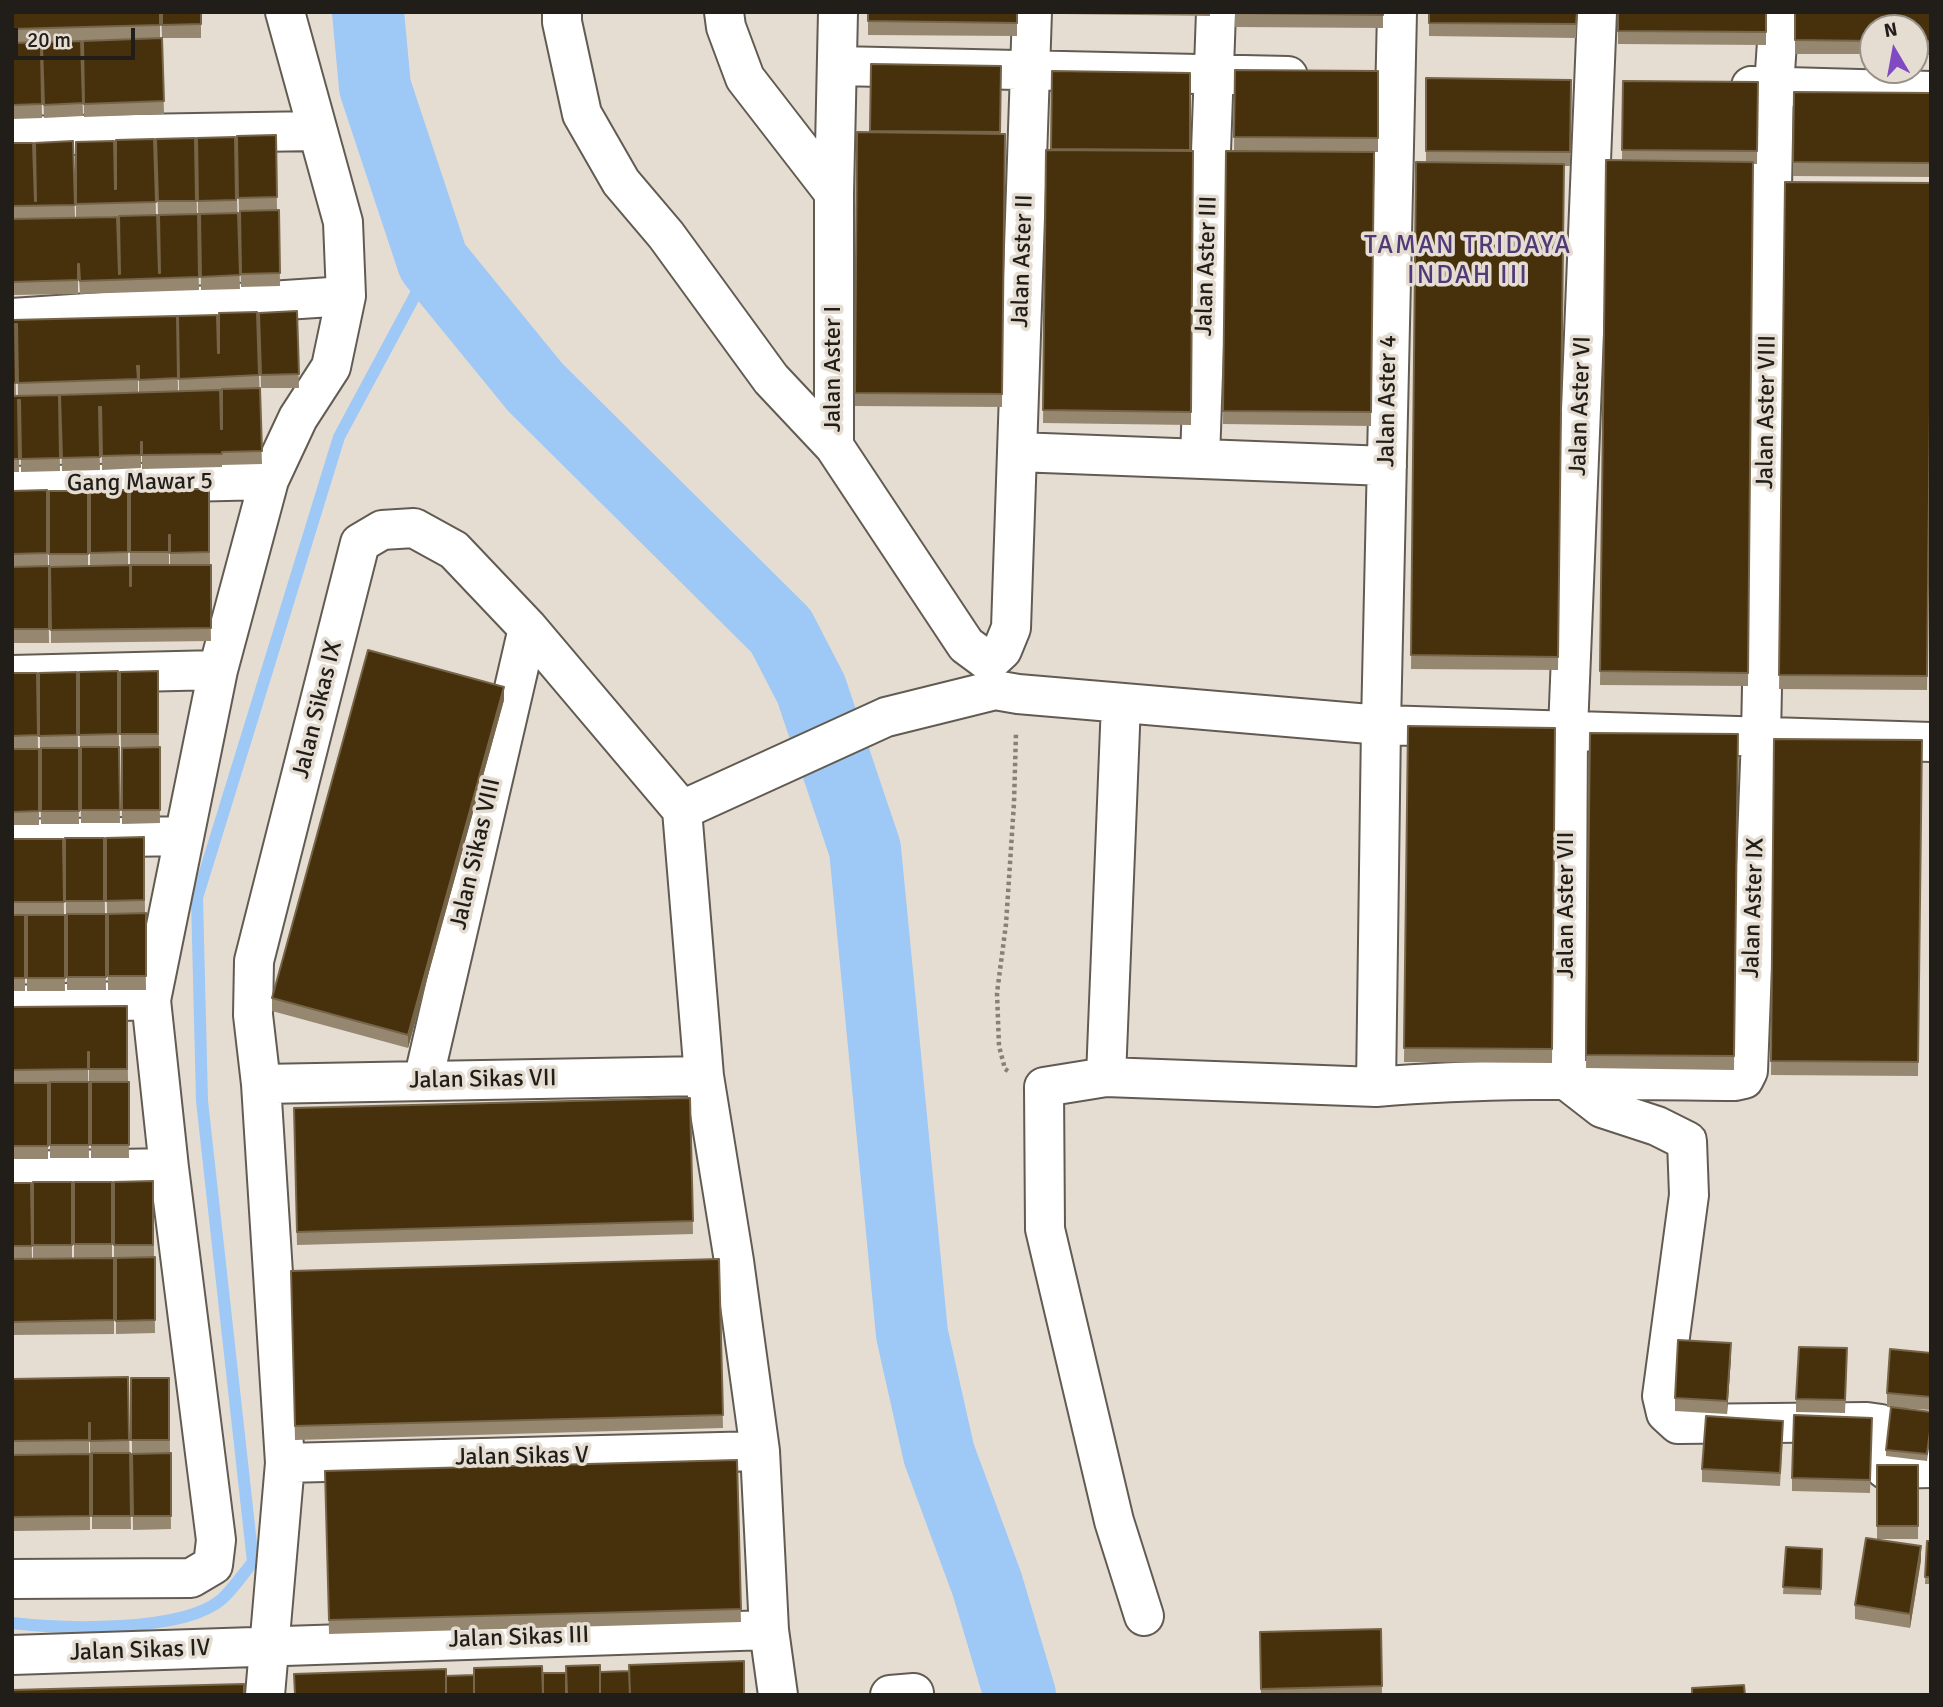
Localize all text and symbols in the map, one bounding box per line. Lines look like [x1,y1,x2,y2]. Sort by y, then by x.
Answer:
scale bar [18,14,138,58]
north arrow [1859,14,1929,84]
text: N [1882,17,1899,43]
text: 20 m [27,27,71,53]
street label: Jalan Aster II [1006,194,1040,328]
street label: Jalan Aster III [1190,195,1224,337]
district label: TAMAN TRIDAYA INDAH III [1366,230,1570,292]
street label: Jalan Aster I [820,306,848,432]
street label: Jalan Aster 4 [1372,335,1404,467]
street label: Jalan Aster VI [1564,335,1598,477]
street label: Jalan Aster VIII [1751,335,1783,489]
street label: Gang Mawar 5 [67,467,213,499]
street label: Jalan Sikas IX [287,638,349,782]
street label: Jalan Sikas VIII [445,775,507,933]
street label: Jalan Aster VII [1553,831,1581,979]
street label: Jalan Aster IX [1737,837,1771,979]
street label: Jalan Sikas VII [409,1064,557,1096]
street label: Jalan Sikas V [455,1441,589,1473]
street label: Jalan Sikas III [448,1621,590,1655]
street label: Jalan Sikas IV [69,1634,211,1668]

